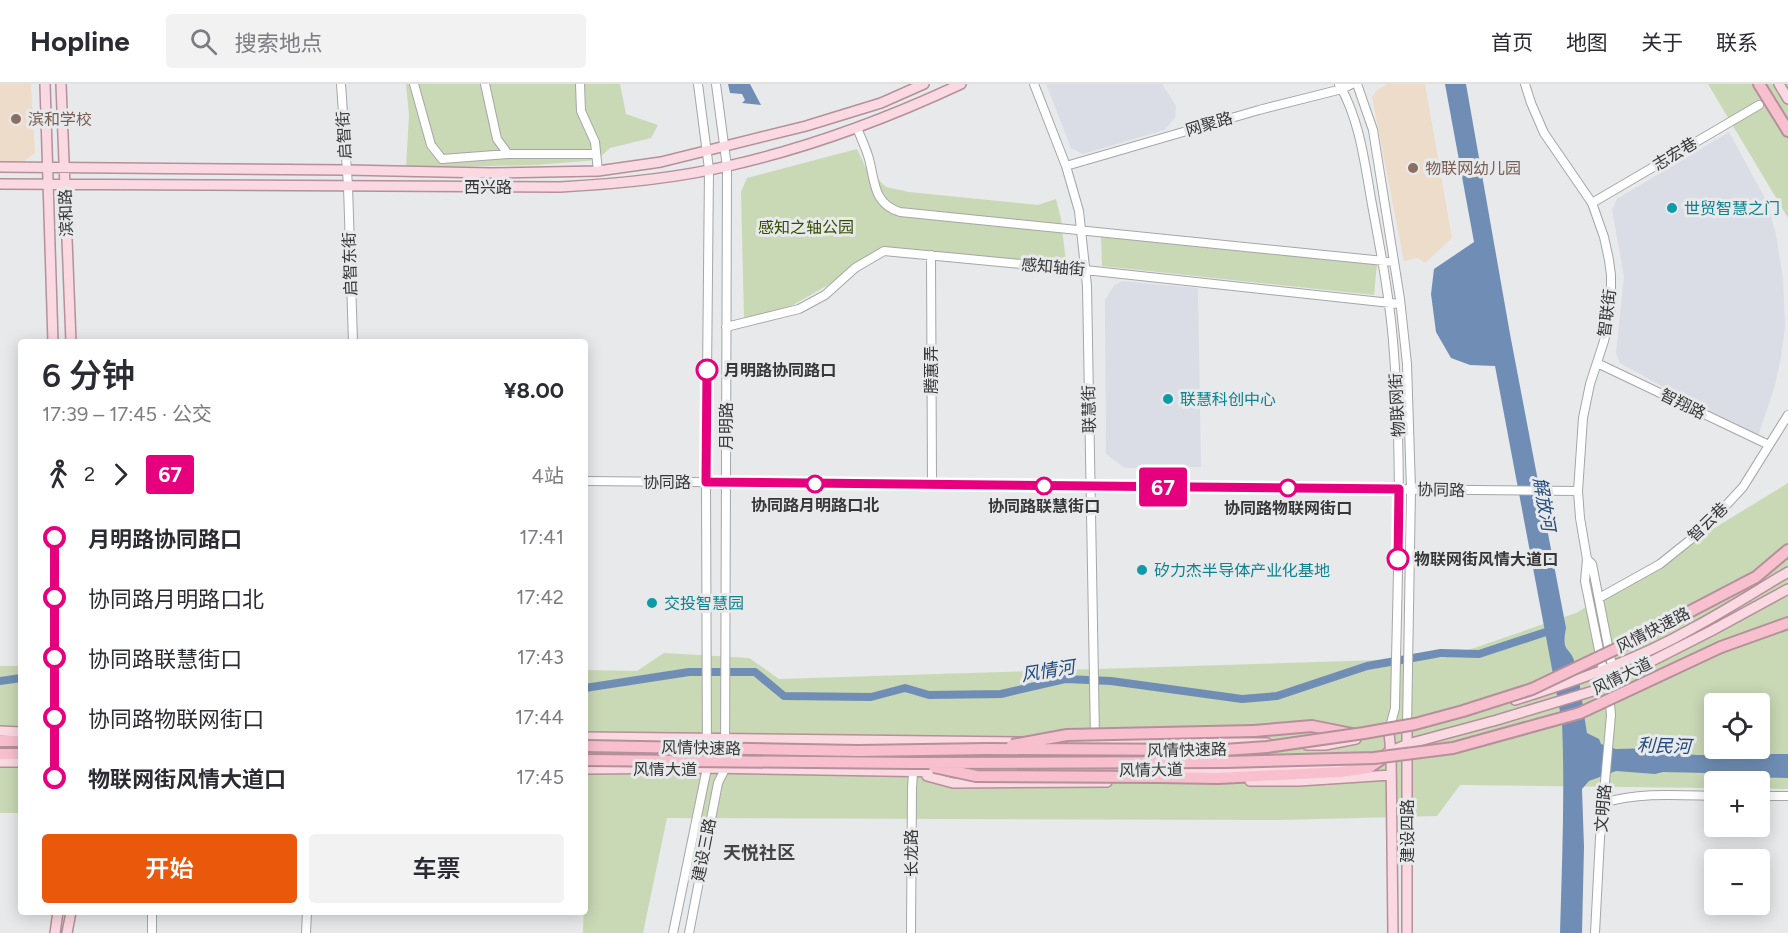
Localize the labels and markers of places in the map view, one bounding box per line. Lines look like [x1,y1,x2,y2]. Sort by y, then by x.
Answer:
place label: 滨和学校 [28,110,92,129]
marker: 滨和学校 [9,112,23,126]
place label: 物联网幼儿园 [1425,159,1521,178]
marker: 物联网幼儿园 [1406,161,1420,175]
place label: 世贸智慧之门 [1684,199,1780,218]
marker: 世贸智慧之门 [1665,201,1679,215]
marker: 月明路协同路口 [696,359,718,381]
place label: 月明路协同路口 [724,361,836,380]
place label: 联慧科创中心 [1180,390,1276,409]
marker: 联慧科创中心 [1161,392,1175,406]
marker: 协同路月明路口北 [806,475,824,493]
marker: 协同路联慧街口 [1035,477,1053,495]
marker: 协同路物联网街口 [1279,479,1297,497]
place label: 协同路月明路口北 [751,496,879,515]
place label: 协同路联慧街口 [988,497,1100,516]
place label: 协同路物联网街口 [1224,499,1352,518]
marker: 物联网街风情大道口 [1387,548,1409,570]
place label: 物联网街风情大道口 [1414,550,1558,569]
place label: 矽力杰半导体产业化基地 [1154,561,1330,580]
marker: 矽力杰半导体产业化基地 [1135,563,1149,577]
place label: 交投智慧园 [664,594,744,613]
marker: 交投智慧园 [645,596,659,610]

